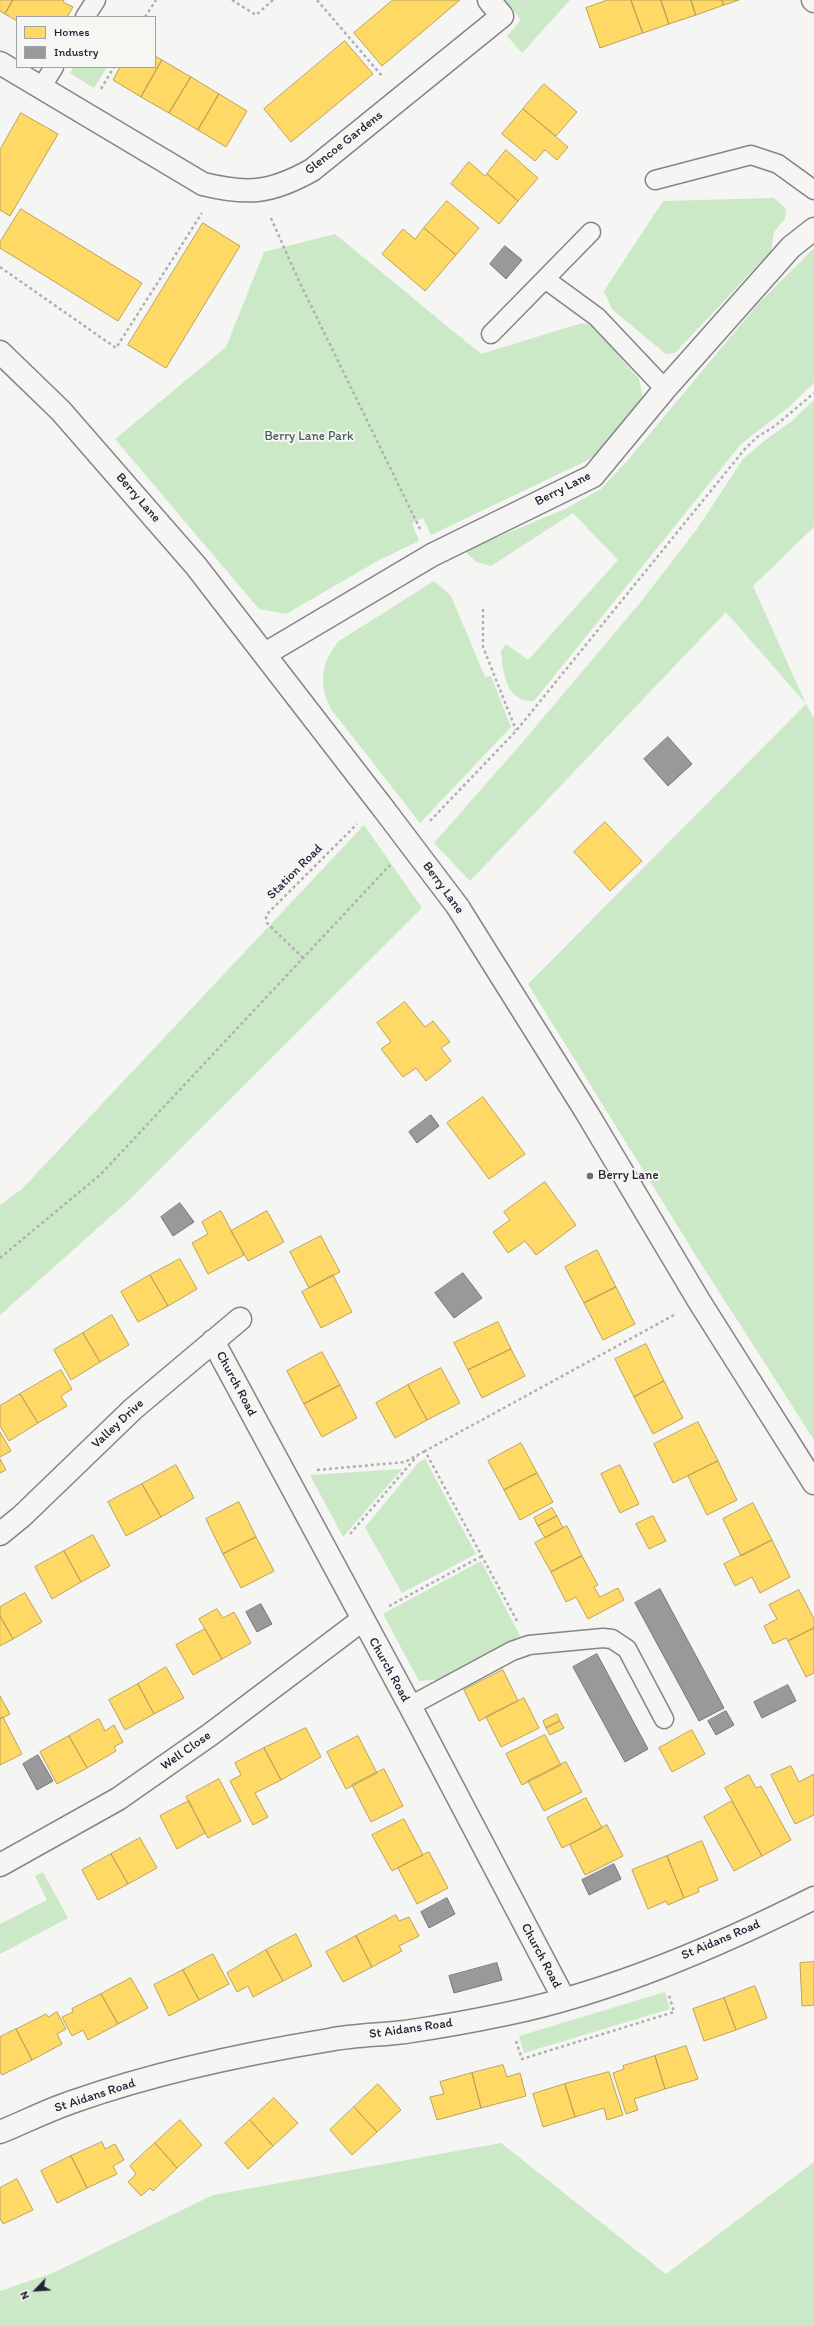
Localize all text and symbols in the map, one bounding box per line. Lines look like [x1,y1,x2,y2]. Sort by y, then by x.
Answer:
legend [16,16,156,68]
text: Homes [54,25,90,39]
text: Industry [54,45,98,59]
street label: Glencoe Gardens [302,108,386,178]
park label: Berry Lane Park [264,429,354,445]
street label: Berry Lane [532,468,594,510]
street label: Berry Lane [112,470,164,526]
street label: Station Road [264,841,326,903]
street label: Berry Lane [419,859,467,917]
place label: Berry Lane [598,1168,659,1184]
marker: Berry Lane [585,1171,595,1181]
street label: Church Road [212,1349,260,1419]
street label: Valley Drive [89,1396,147,1452]
street label: Church Road [365,1635,413,1705]
street label: Well Close [158,1728,214,1774]
street label: St Aidans Road [679,1916,763,1964]
street label: Church Road [517,1921,565,1991]
street label: St Aidans Road [368,2015,454,2043]
street label: St Aidans Road [53,2076,137,2116]
north arrow [16,2270,56,2310]
text: N [17,2289,32,2301]

